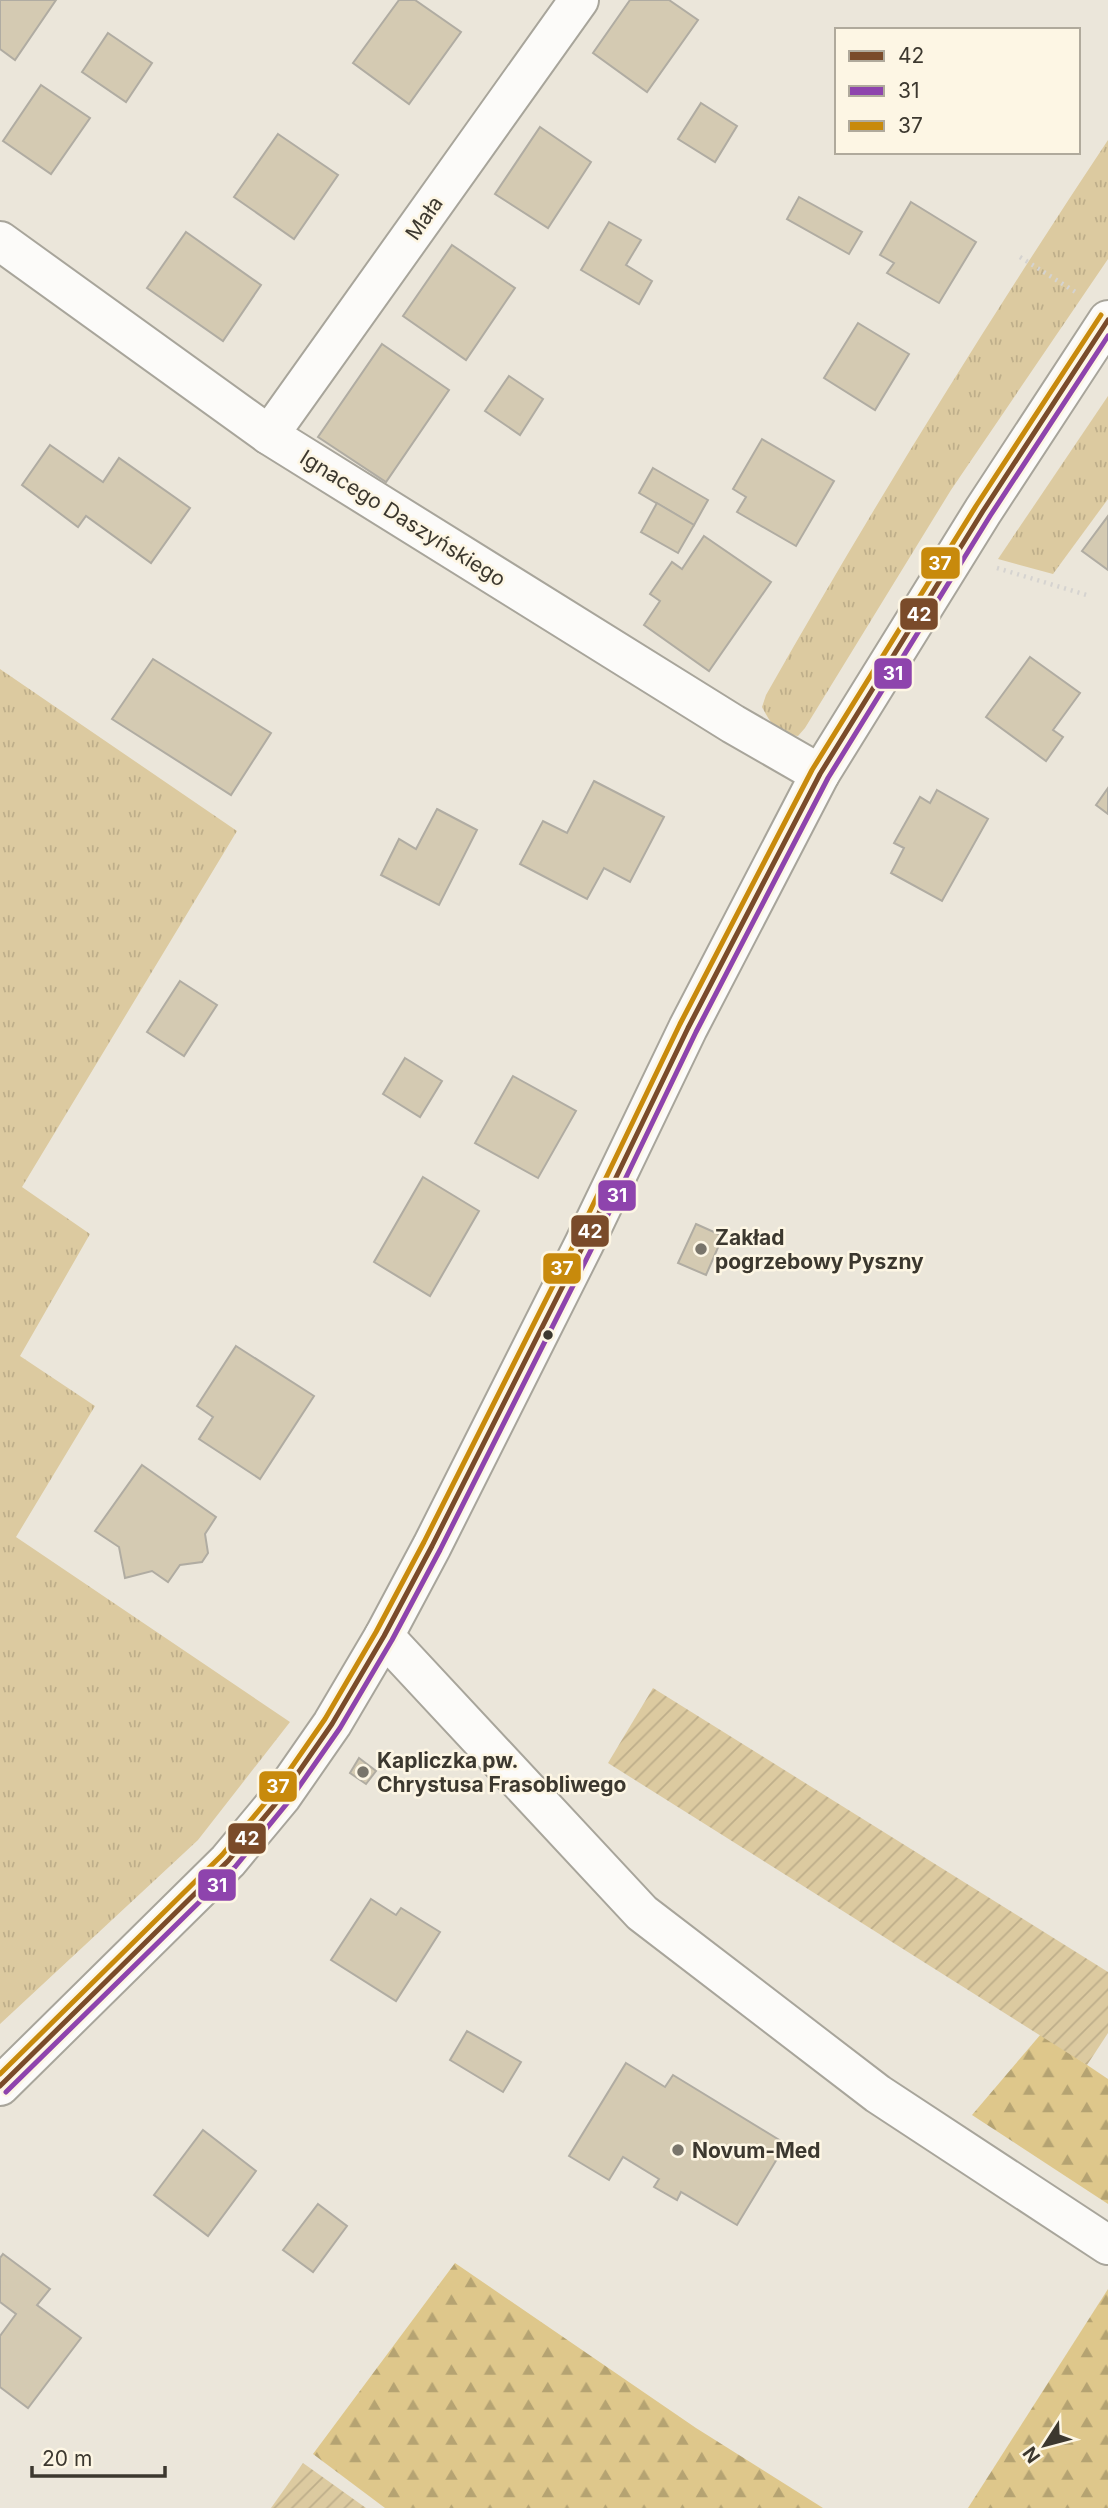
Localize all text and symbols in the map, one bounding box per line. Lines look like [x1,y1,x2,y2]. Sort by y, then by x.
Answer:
legend [835,28,1080,154]
text: 42 [898,43,924,68]
text: 31 [898,78,920,103]
text: 37 [898,113,923,138]
street label: Mała [400,191,448,245]
street label: Ignacego Daszyńskiego [296,444,510,592]
line badge: 37 [920,546,961,580]
text: 37 [928,552,952,575]
line badge: 42 [899,597,939,631]
text: 42 [907,603,931,626]
line badge: 31 [873,657,913,690]
text: 31 [883,662,903,685]
line badge: 31 [597,1179,637,1212]
text: 31 [607,1184,627,1207]
line badge: 42 [570,1214,610,1248]
text: 42 [578,1220,602,1243]
place label: Zakład pogrzebowy Pyszny [715,1225,924,1274]
marker: Zakład pogrzebowy Pyszny [693,1241,709,1257]
line badge: 37 [542,1252,582,1285]
text: 37 [550,1257,574,1280]
unlabelled marker [541,1328,555,1342]
place label: Kapliczka pw. Chrystusa Frasobliwego [377,1748,627,1797]
marker: Kapliczka pw. Chrystusa Frasobliwego [355,1764,371,1780]
line badge: 37 [258,1770,298,1803]
text: 37 [266,1775,290,1798]
line badge: 42 [227,1822,267,1855]
text: 42 [235,1827,259,1850]
line badge: 31 [197,1868,237,1902]
text: 31 [207,1874,227,1897]
place label: Novum-Med [692,2138,820,2163]
marker: Novum-Med [670,2142,686,2158]
north arrow [1010,2410,1080,2480]
scale bar [32,2434,164,2478]
text: N [1018,2442,1045,2467]
text: 20 m [42,2446,92,2471]

